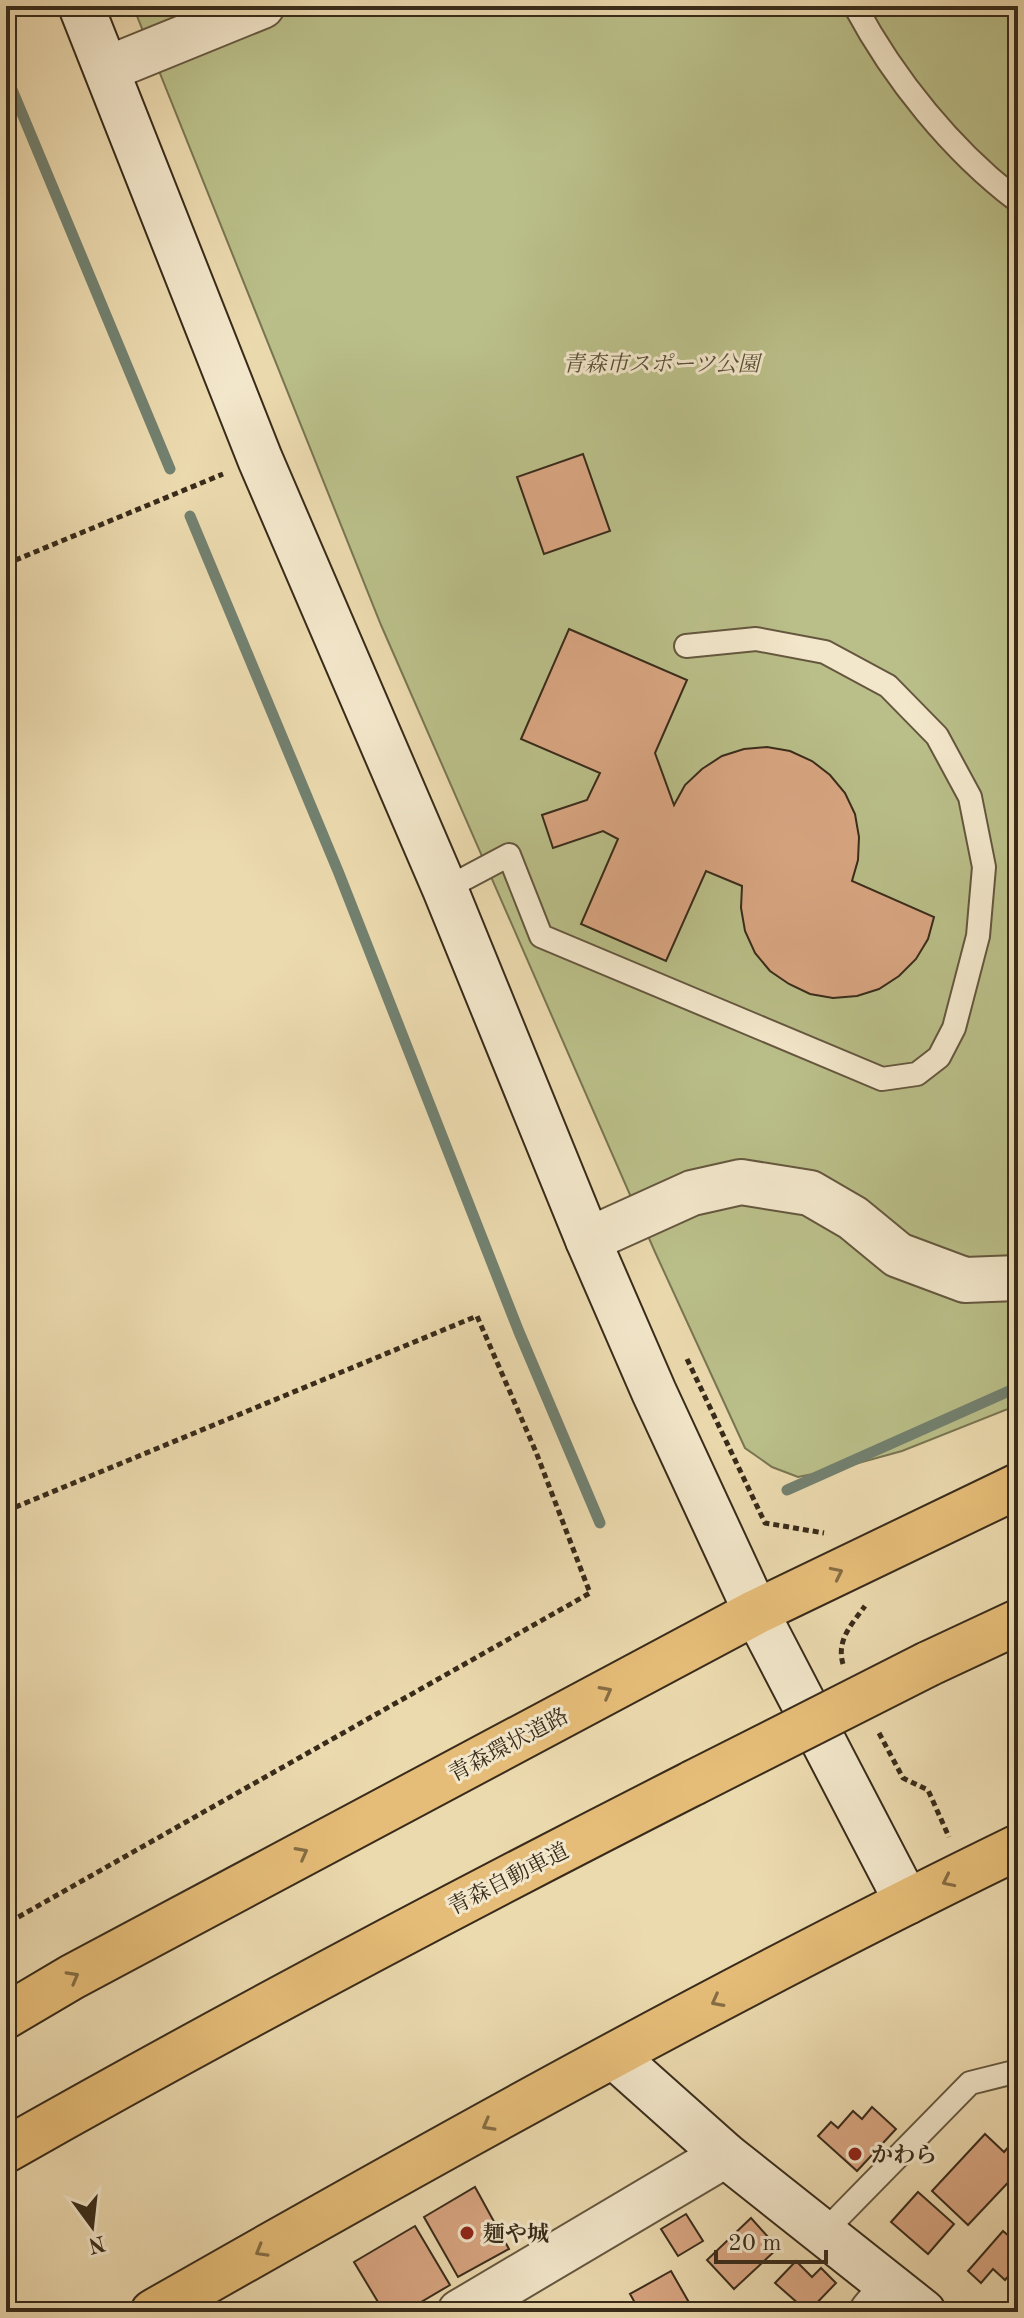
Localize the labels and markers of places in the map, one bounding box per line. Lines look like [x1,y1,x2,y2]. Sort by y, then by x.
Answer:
place label: かわら [871,2144,937,2167]
marker: かわら [846,2145,864,2163]
place label: 麺や城 [483,2222,549,2246]
marker: 麺や城 [458,2224,476,2242]

